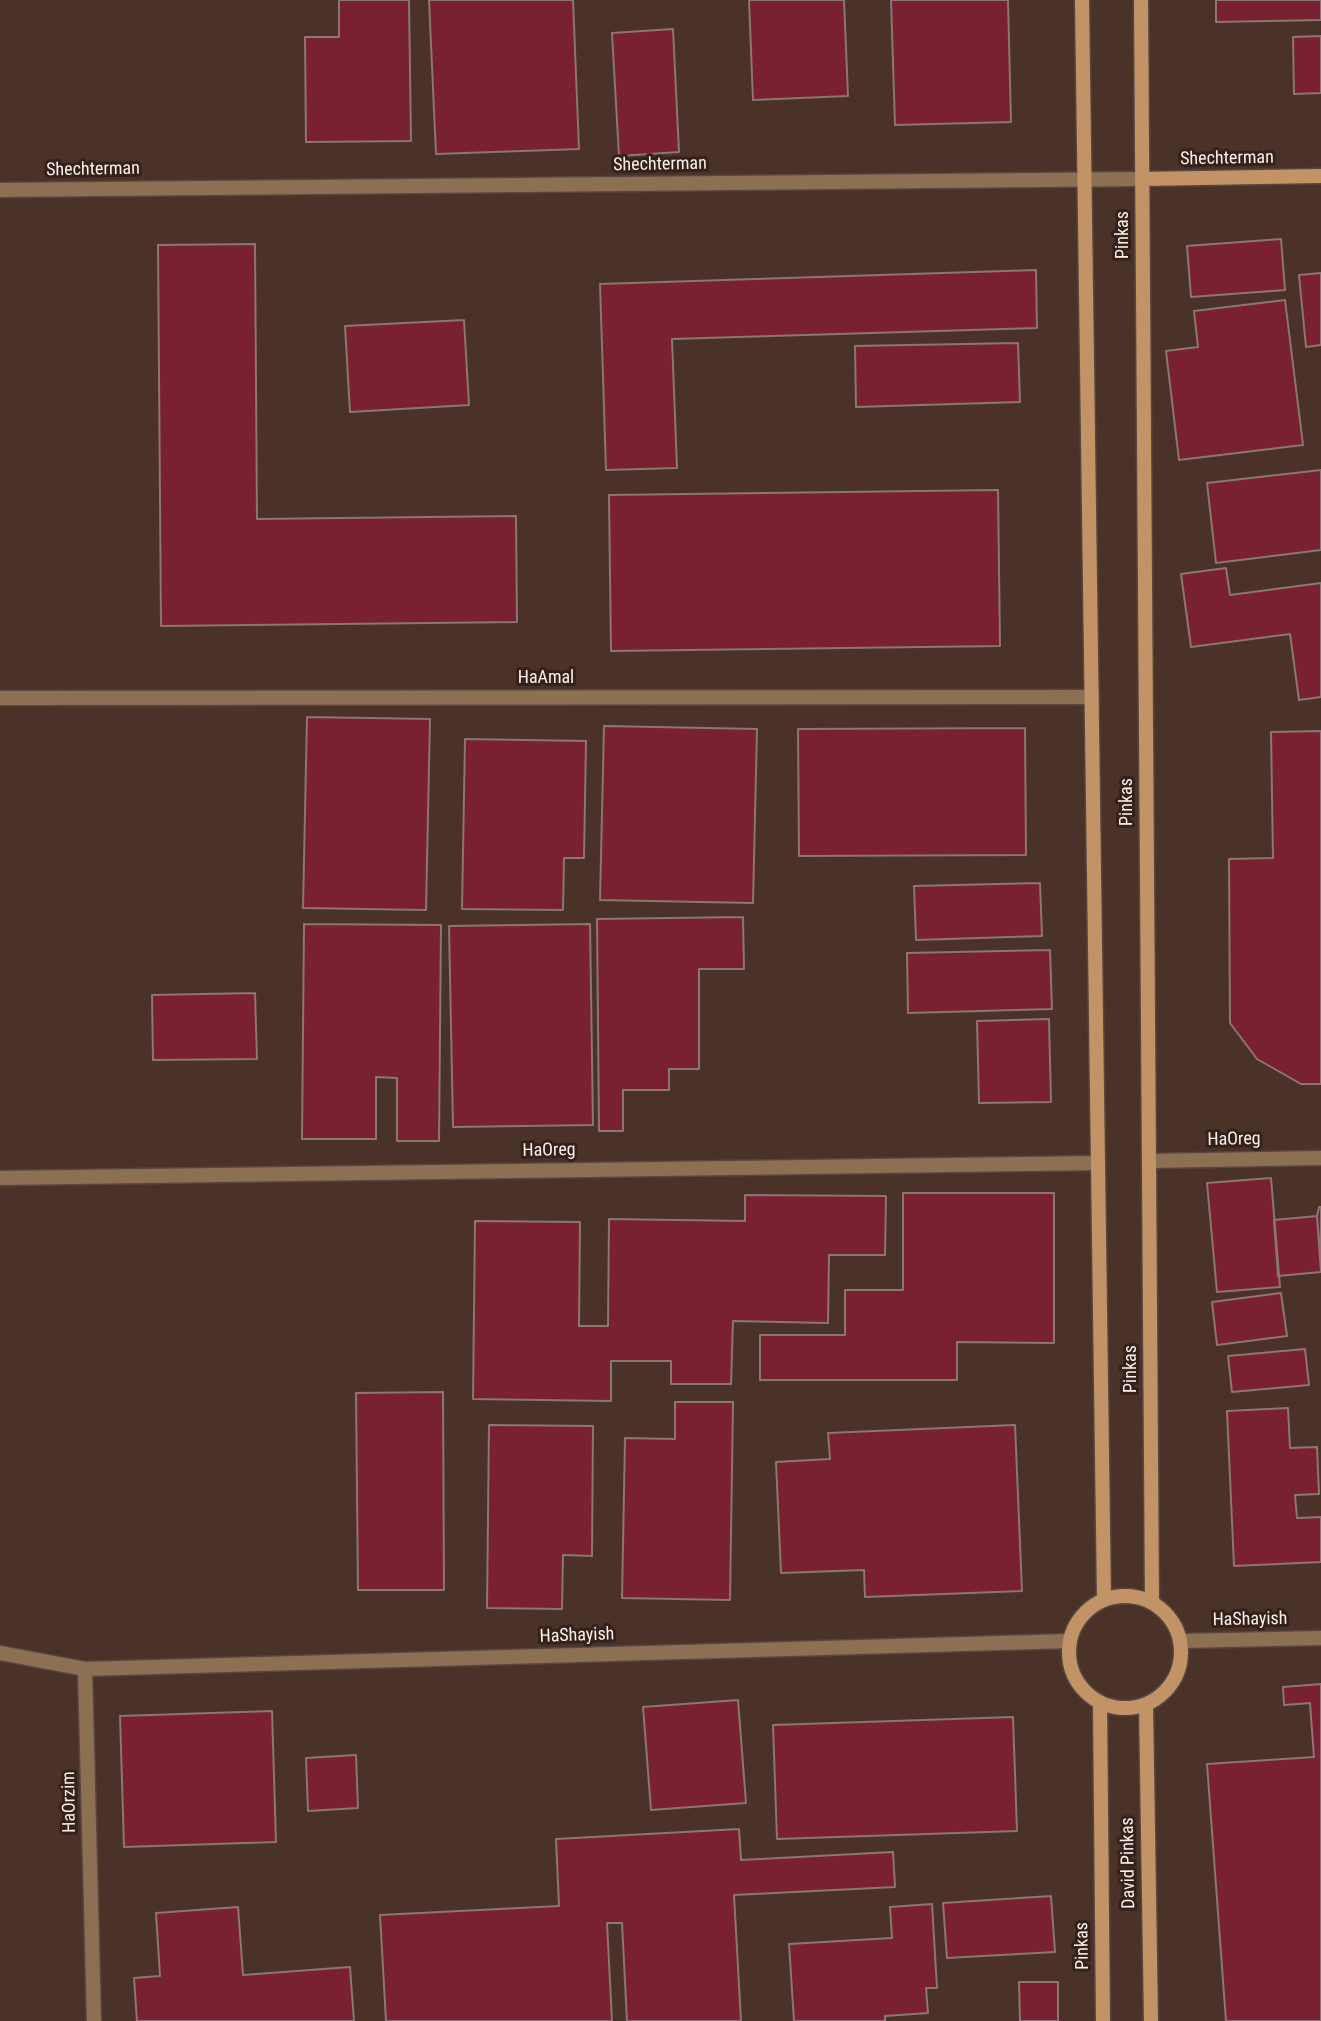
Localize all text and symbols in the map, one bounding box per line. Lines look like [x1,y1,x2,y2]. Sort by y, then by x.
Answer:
street label: Shechterman [1180,147,1274,171]
street label: Shechterman [613,153,707,177]
street label: Shechterman [46,158,140,182]
street label: Pinkas [1112,211,1134,259]
street label: HaAmal [518,667,574,689]
street label: Pinkas [1116,778,1138,826]
street label: HaOreg [1207,1129,1261,1151]
street label: HaOreg [522,1140,576,1162]
street label: Pinkas [1120,1345,1142,1393]
street label: HaShayish [1212,1609,1288,1631]
street label: HaShayish [539,1624,615,1648]
street label: HaOrzim [59,1771,81,1833]
street label: David Pinkas [1117,1817,1141,1909]
street label: Pinkas [1072,1922,1094,1970]

